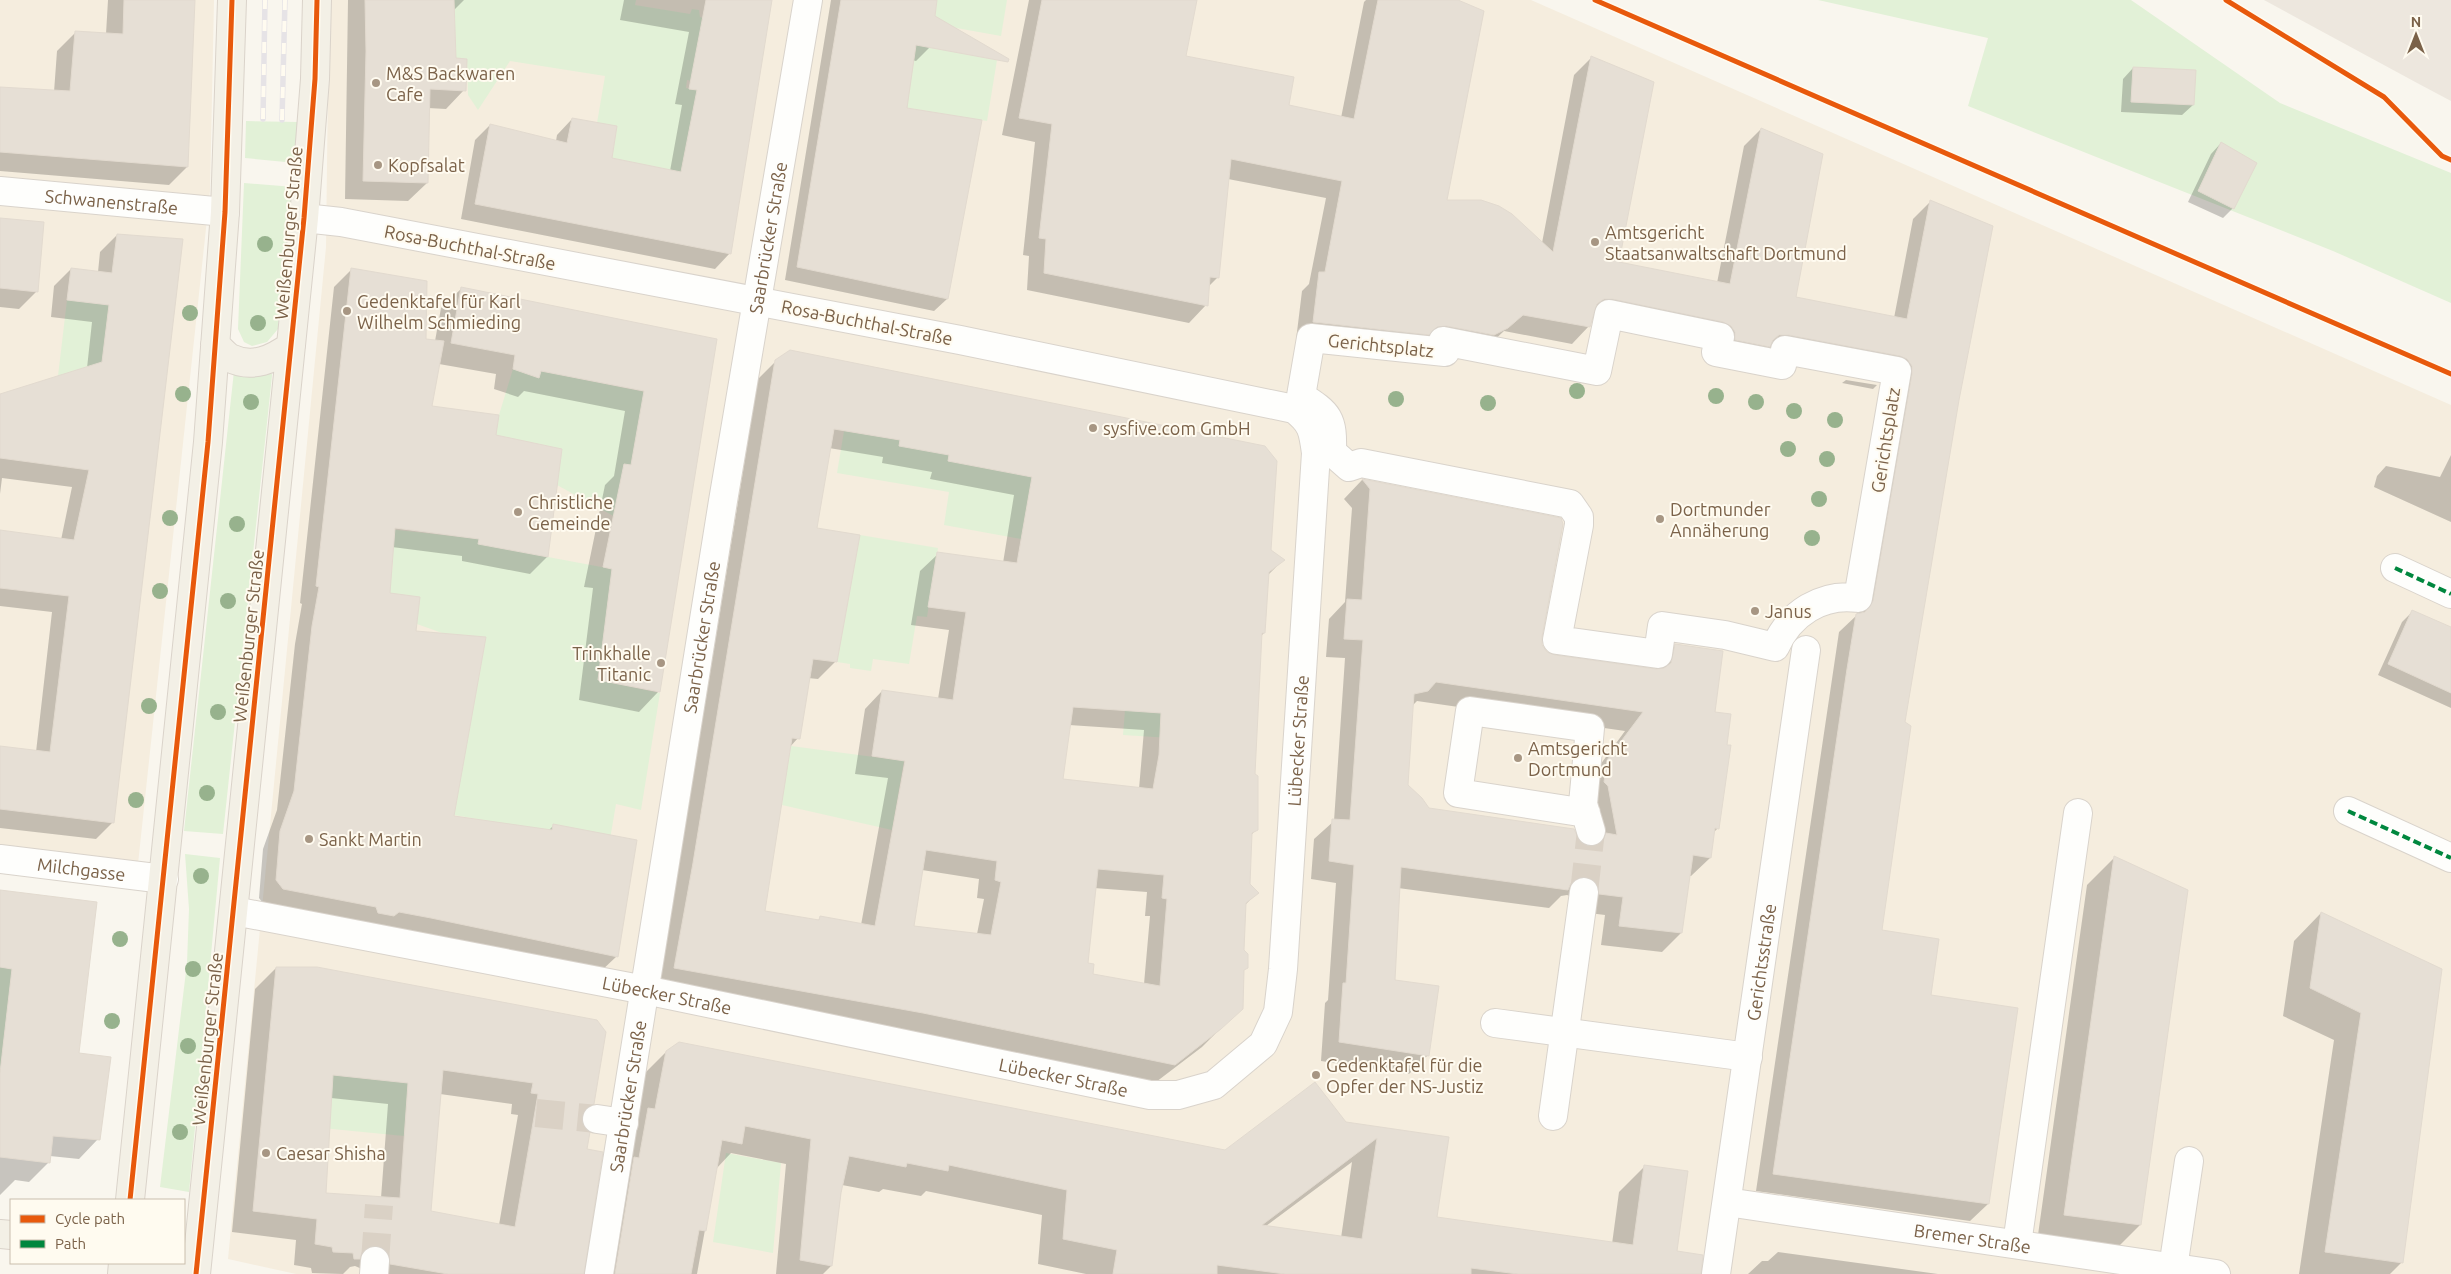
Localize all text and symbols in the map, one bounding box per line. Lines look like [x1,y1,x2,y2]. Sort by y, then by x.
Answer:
north arrow [2391,10,2441,60]
text: N [2411,14,2421,30]
place label: M&S Backwaren Cafe [386,63,515,104]
marker: M&S Backwaren Cafe [370,77,382,89]
street label: Weißenburger Straße [270,145,306,321]
place label: Kopfsalat [388,155,465,175]
marker: Kopfsalat [372,159,384,171]
street label: Saarbrücker Straße [745,160,790,315]
street label: Schwanenstraße [44,185,179,218]
street label: Rosa-Buchthal-Straße [383,221,557,273]
place label: Amtsgericht Staatsanwaltschaft Dortmund [1605,222,1847,263]
marker: Amtsgericht Staatsanwaltschaft Dortmund [1589,236,1601,248]
place label: Gedenktafel für Karl Wilhelm Schmieding [357,291,521,332]
street label: Rosa-Buchthal-Straße [780,296,954,348]
marker: Gedenktafel für Karl Wilhelm Schmieding [341,305,353,317]
street label: Gerichtsplatz [1327,329,1435,361]
street label: Gerichtsplatz [1867,386,1903,494]
place label: sysfive.com GmbH [1103,418,1251,438]
marker: sysfive.com GmbH [1087,422,1099,434]
place label: Christliche Gemeinde [528,492,613,533]
place label: Dortmunder Annäherung [1670,499,1771,540]
marker: Christliche Gemeinde [512,506,524,518]
marker: Dortmunder Annäherung [1654,513,1666,525]
street label: Weißenburger Straße [229,548,267,724]
street label: Saarbrücker Straße [679,560,723,715]
place label: Janus [1765,601,1812,621]
marker: Janus [1749,605,1761,617]
place label: Trinkhalle Titanic [572,643,651,684]
marker: Trinkhalle Titanic [655,657,667,669]
street label: Lübecker Straße [1283,674,1312,807]
place label: Amtsgericht Dortmund [1528,738,1627,779]
marker: Amtsgericht Dortmund [1512,752,1524,764]
place label: Sankt Martin [319,829,422,849]
marker: Sankt Martin [303,833,315,845]
street label: Milchgasse [36,854,127,884]
street label: Gerichtsstraße [1743,902,1779,1022]
street label: Weißenburger Straße [188,951,226,1127]
street label: Lübecker Straße [601,972,733,1018]
street label: Saarbrücker Straße [605,1019,650,1174]
street label: Lübecker Straße [997,1054,1130,1100]
place label: Gedenktafel für die Opfer der NS-Justiz [1326,1055,1484,1096]
marker: Gedenktafel für die Opfer der NS-Justiz [1310,1069,1322,1081]
place label: Caesar Shisha [276,1143,386,1163]
marker: Caesar Shisha [260,1147,272,1159]
legend [10,1199,185,1264]
text: Cycle path [55,1210,125,1227]
street label: Bremer Straße [1913,1220,2032,1257]
text: Path [55,1235,86,1252]

